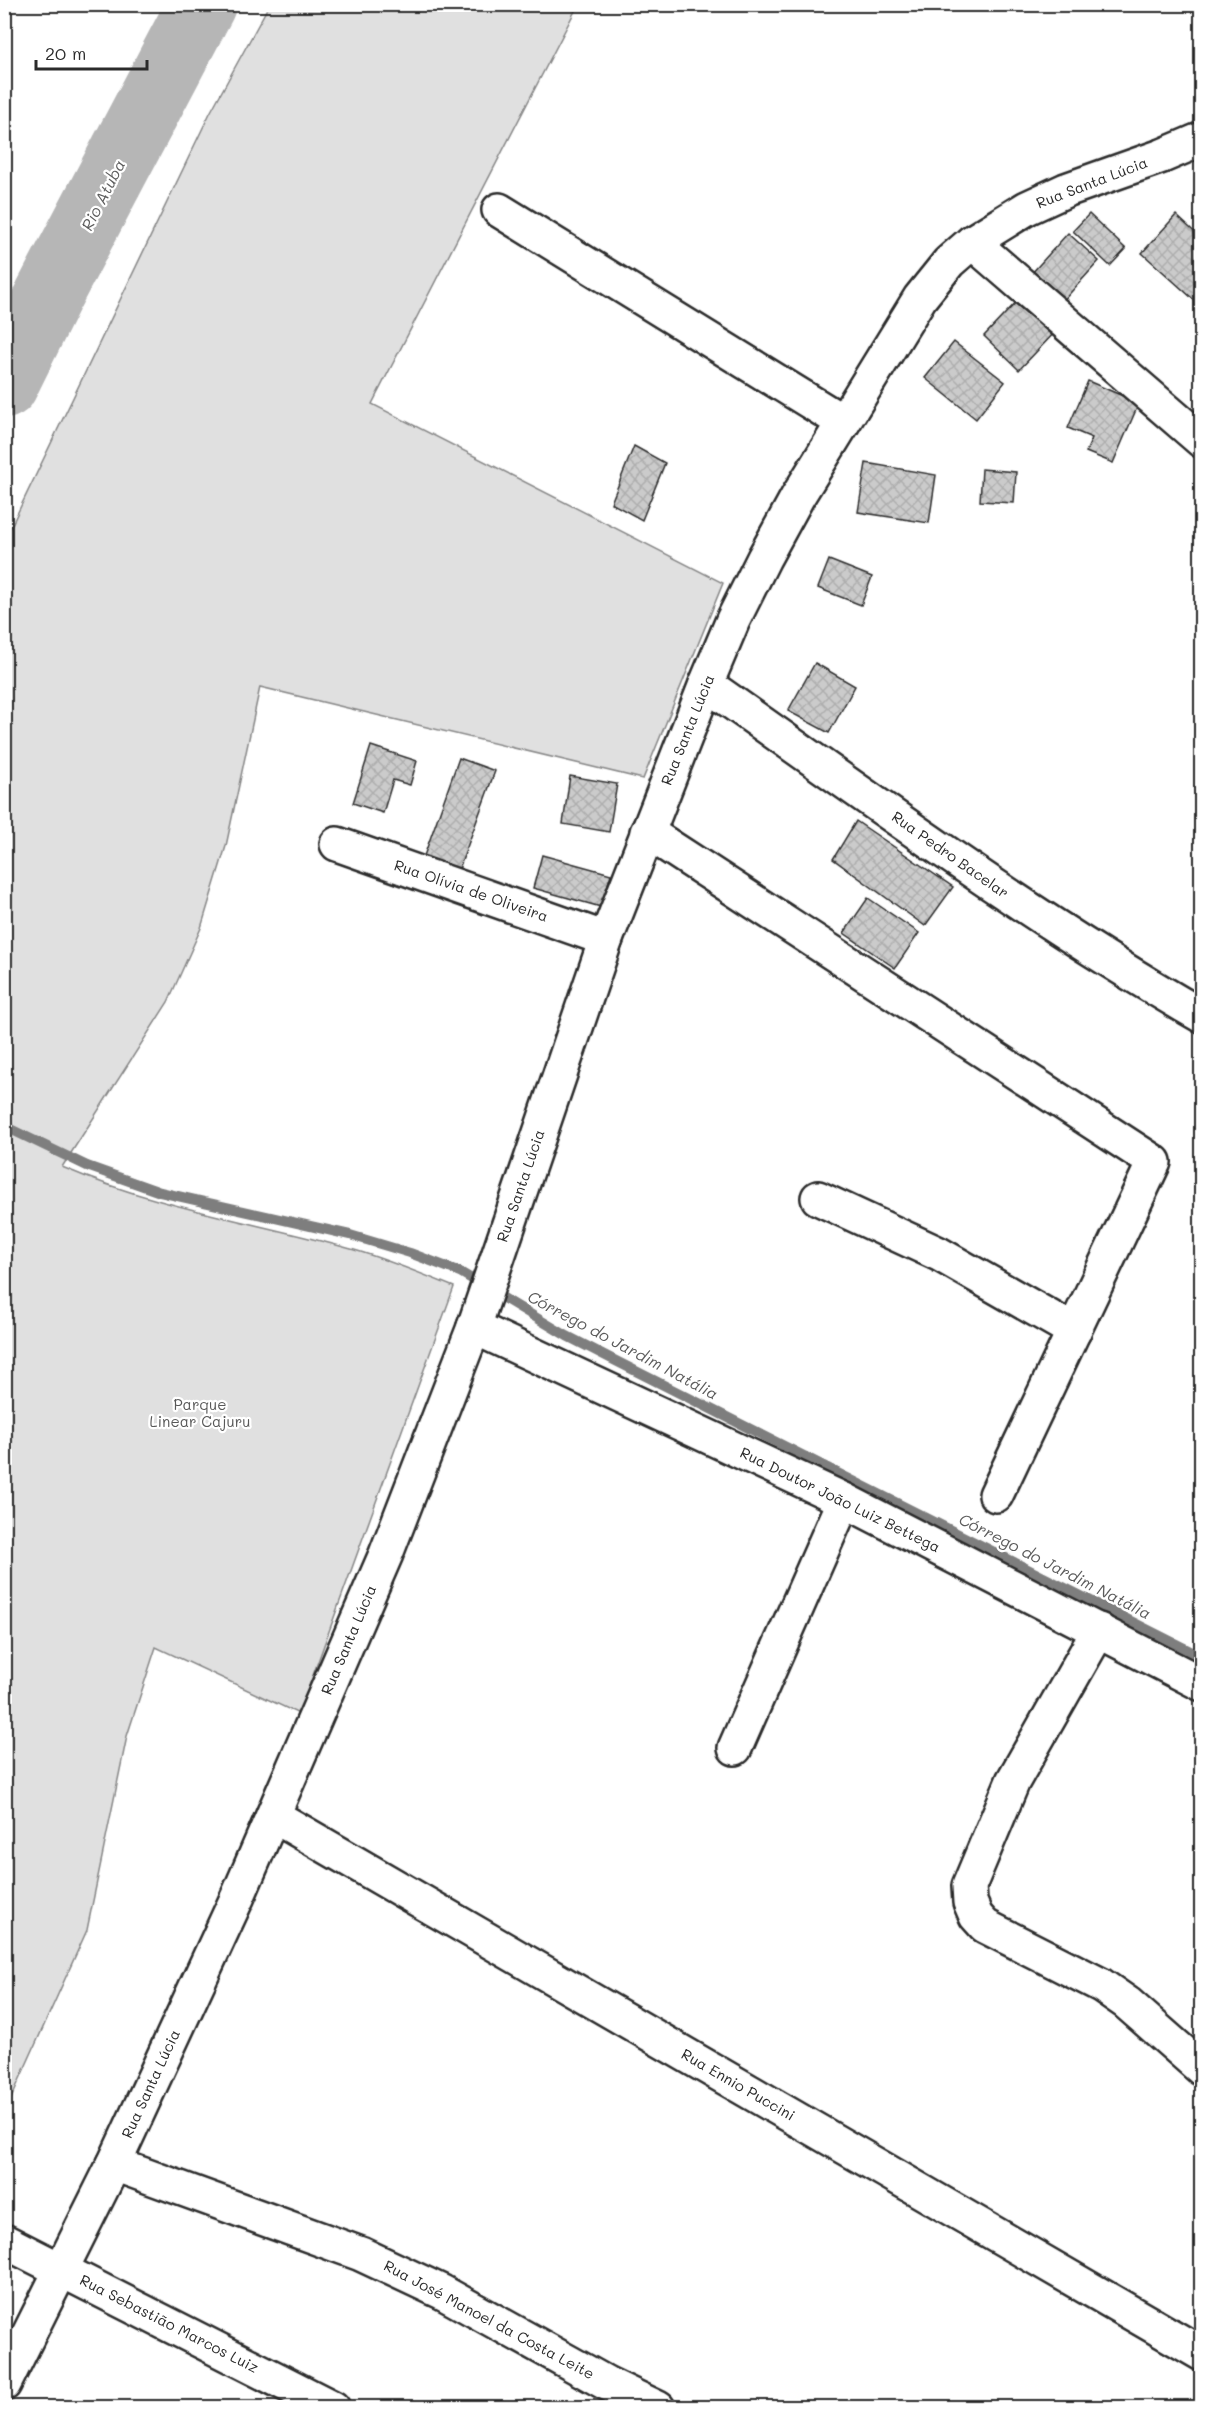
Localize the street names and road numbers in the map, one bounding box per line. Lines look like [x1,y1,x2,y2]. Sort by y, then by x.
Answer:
street label: Rua Santa Lúcia [1033,152,1150,212]
street label: Rua Santa Lúcia [656,671,718,788]
street label: Rua Pedro Bacelar [888,806,1013,902]
street label: Rua Olívia de Oliveira [392,854,551,926]
street label: Rua Santa Lúcia [491,1127,549,1245]
street label: Rua Doutor João Luiz Bettega [737,1442,944,1556]
street label: Rua Santa Lúcia [316,1582,380,1698]
street label: Rua Santa Lúcia [116,2026,184,2141]
street label: Rua Ennio Puccini [678,2043,799,2125]
street label: Rua José Manoel da Costa Leite [381,2255,598,2383]
street label: Rua Sebastião Marcos Luiz [77,2269,262,2377]

